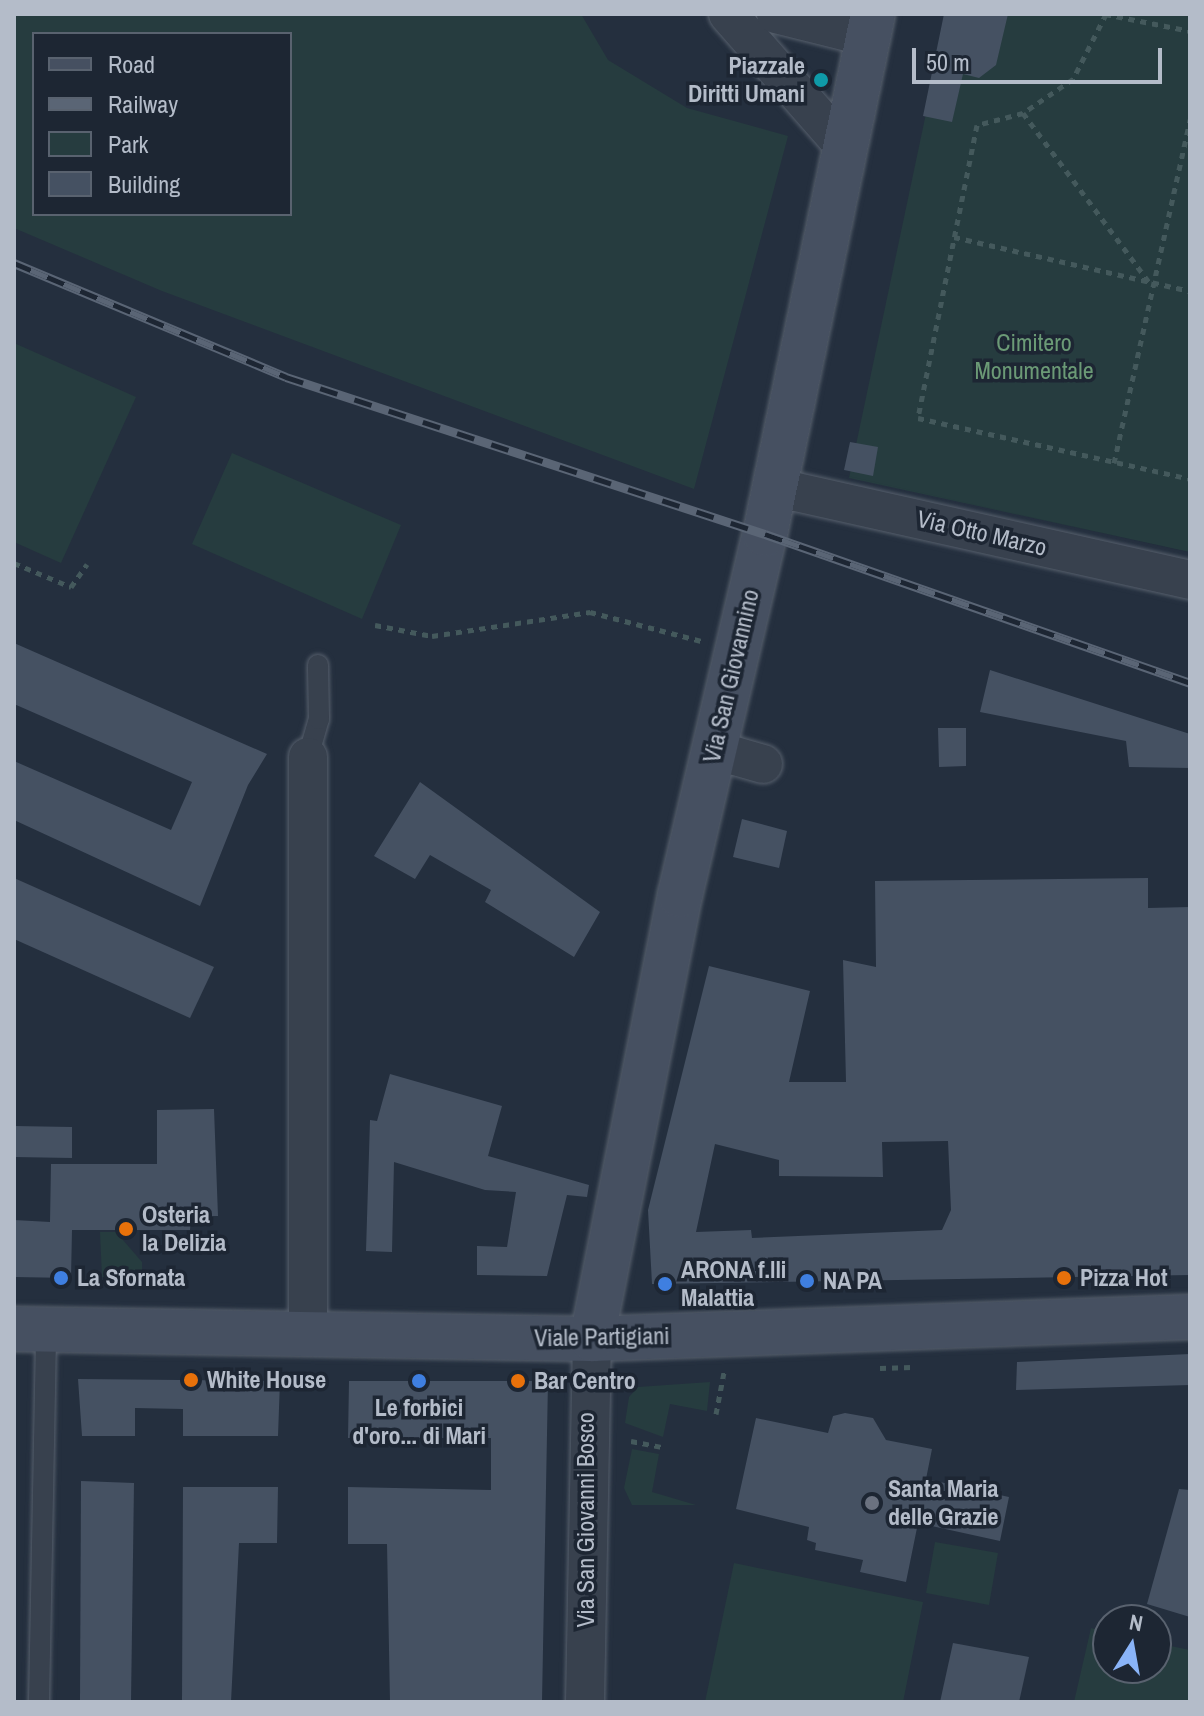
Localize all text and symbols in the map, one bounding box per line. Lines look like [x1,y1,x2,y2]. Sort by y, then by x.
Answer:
legend [32,32,292,216]
scale bar [916,32,1166,82]
text: 50 m [926,46,970,78]
text: Road [108,48,155,80]
place label: Piazzale Diritti Umani [688,52,805,108]
marker: Piazzale Diritti Umani [812,71,830,89]
text: Railway [108,88,178,120]
text: Park [108,128,148,160]
text: Building [108,168,180,200]
park label: Cimitero Monumentale [974,329,1094,385]
street label: Via Otto Marzo [914,504,1050,562]
street label: Via San Giovannino [697,587,765,765]
place label: Osteria la Delizia [142,1201,226,1257]
marker: Osteria la Delizia [117,1220,135,1238]
place label: ARONA f.lli Malattia [681,1256,787,1312]
place label: La Sfornata [77,1264,185,1292]
place label: Pizza Hot [1080,1264,1167,1292]
place label: NA PA [823,1267,883,1295]
marker: La Sfornata [52,1269,70,1287]
marker: Pizza Hot [1055,1269,1073,1287]
marker: NA PA [798,1272,816,1290]
marker: ARONA f.lli Malattia [656,1275,674,1293]
street label: Viale Partigiani [534,1321,670,1353]
place label: White House [207,1366,326,1394]
place label: Bar Centro [534,1367,636,1395]
marker: White House [182,1371,200,1389]
marker: Le forbici d'oro... di Mari [410,1372,428,1390]
marker: Bar Centro [509,1372,527,1390]
place label: Le forbici d'oro... di Mari [352,1394,486,1450]
street label: Via San Giovanni Bosco [572,1412,600,1628]
place label: Santa Maria delle Grazie [888,1475,998,1531]
marker: Santa Maria delle Grazie [863,1494,881,1512]
north arrow [1092,1604,1172,1684]
text: N [1127,1606,1145,1638]

